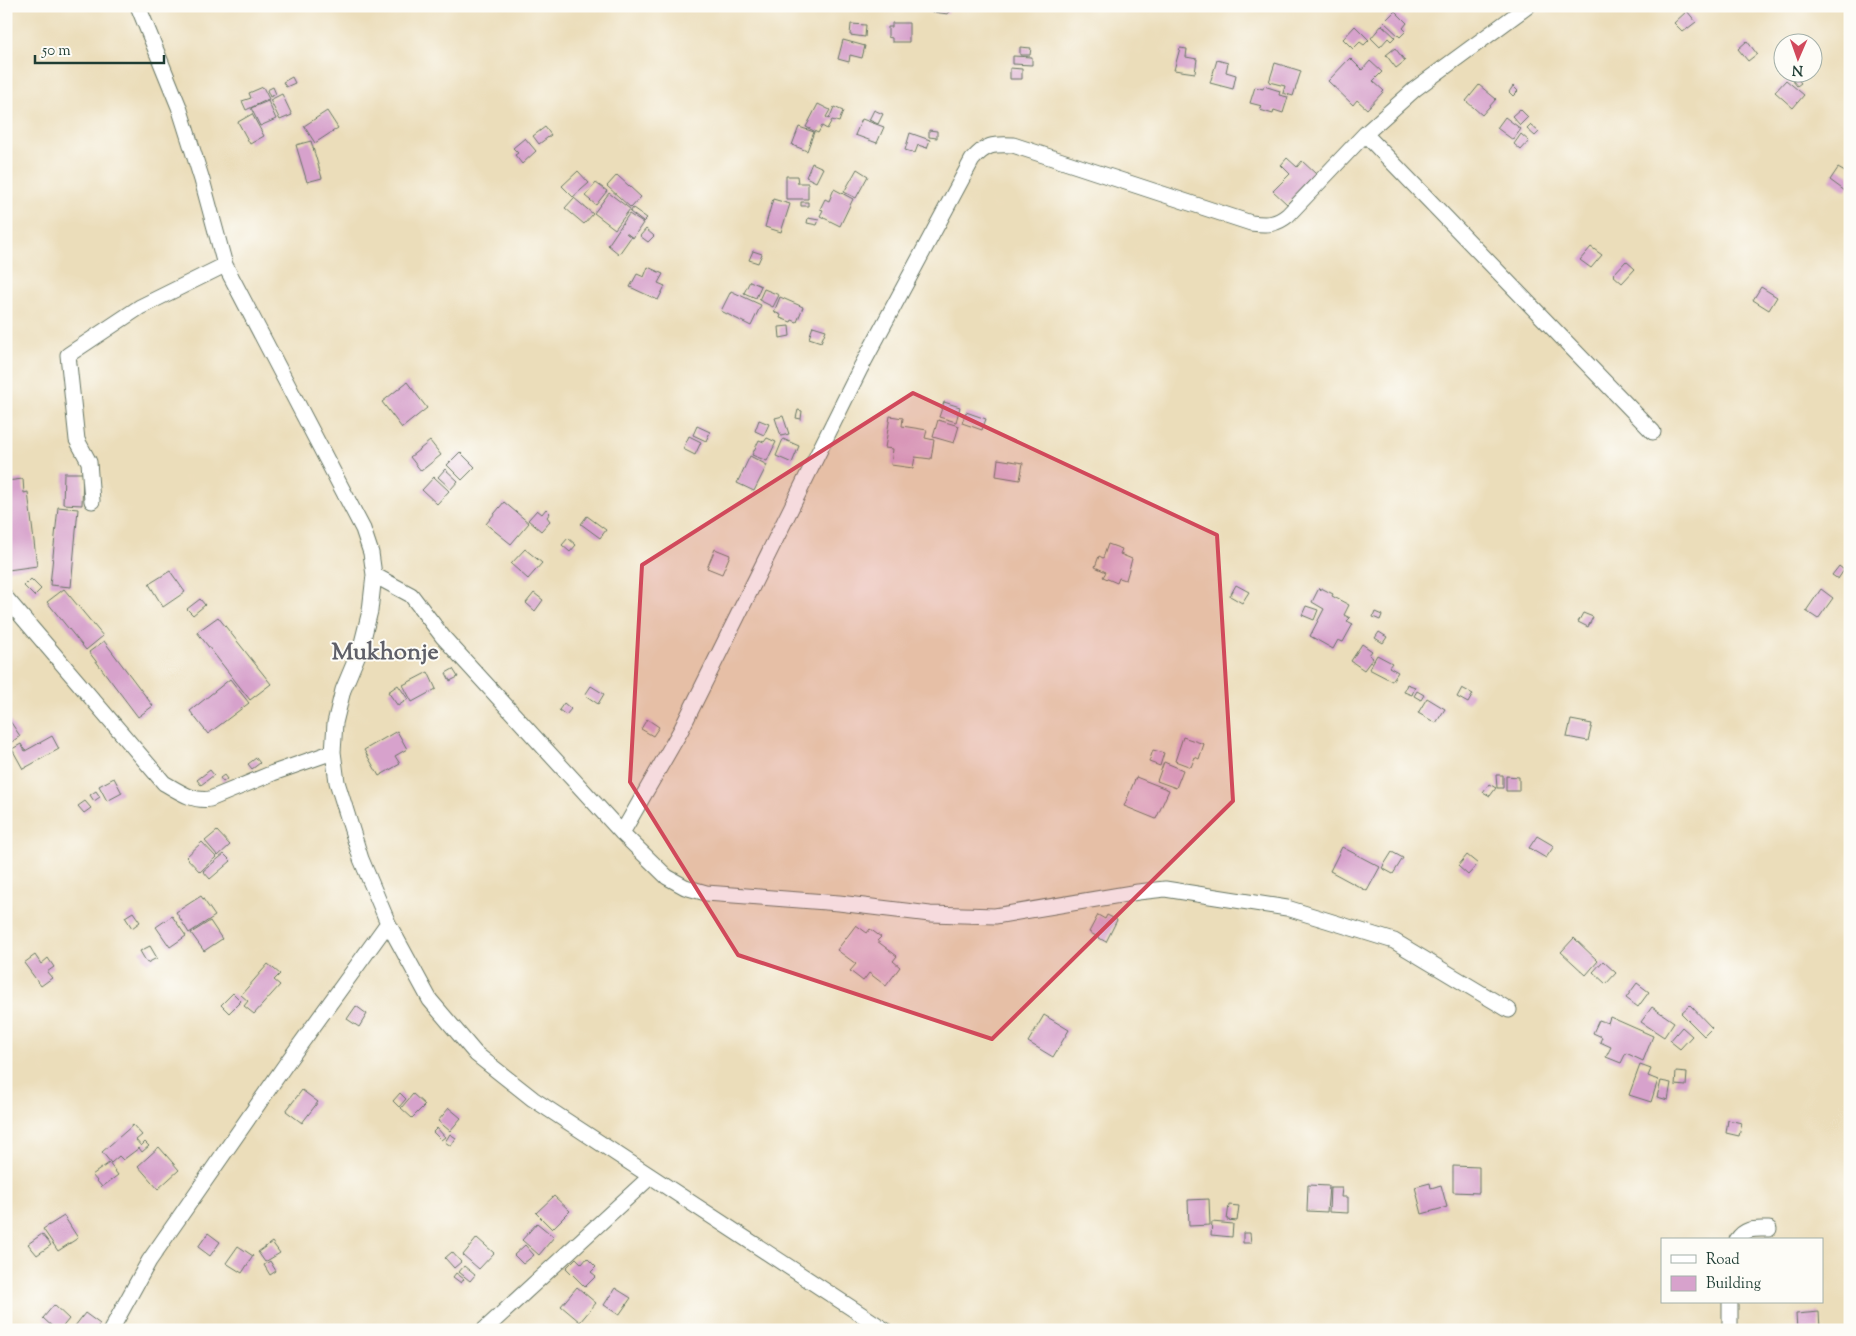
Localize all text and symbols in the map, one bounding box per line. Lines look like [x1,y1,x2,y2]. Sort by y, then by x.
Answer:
scale bar [35,32,164,64]
north arrow [1774,32,1824,82]
text: 50 m [41,41,71,62]
text: N [1792,59,1804,79]
district label: Mukhonje [331,636,439,670]
legend [1661,1238,1824,1304]
text: Road [1706,1250,1740,1271]
text: Building [1706,1274,1761,1295]

